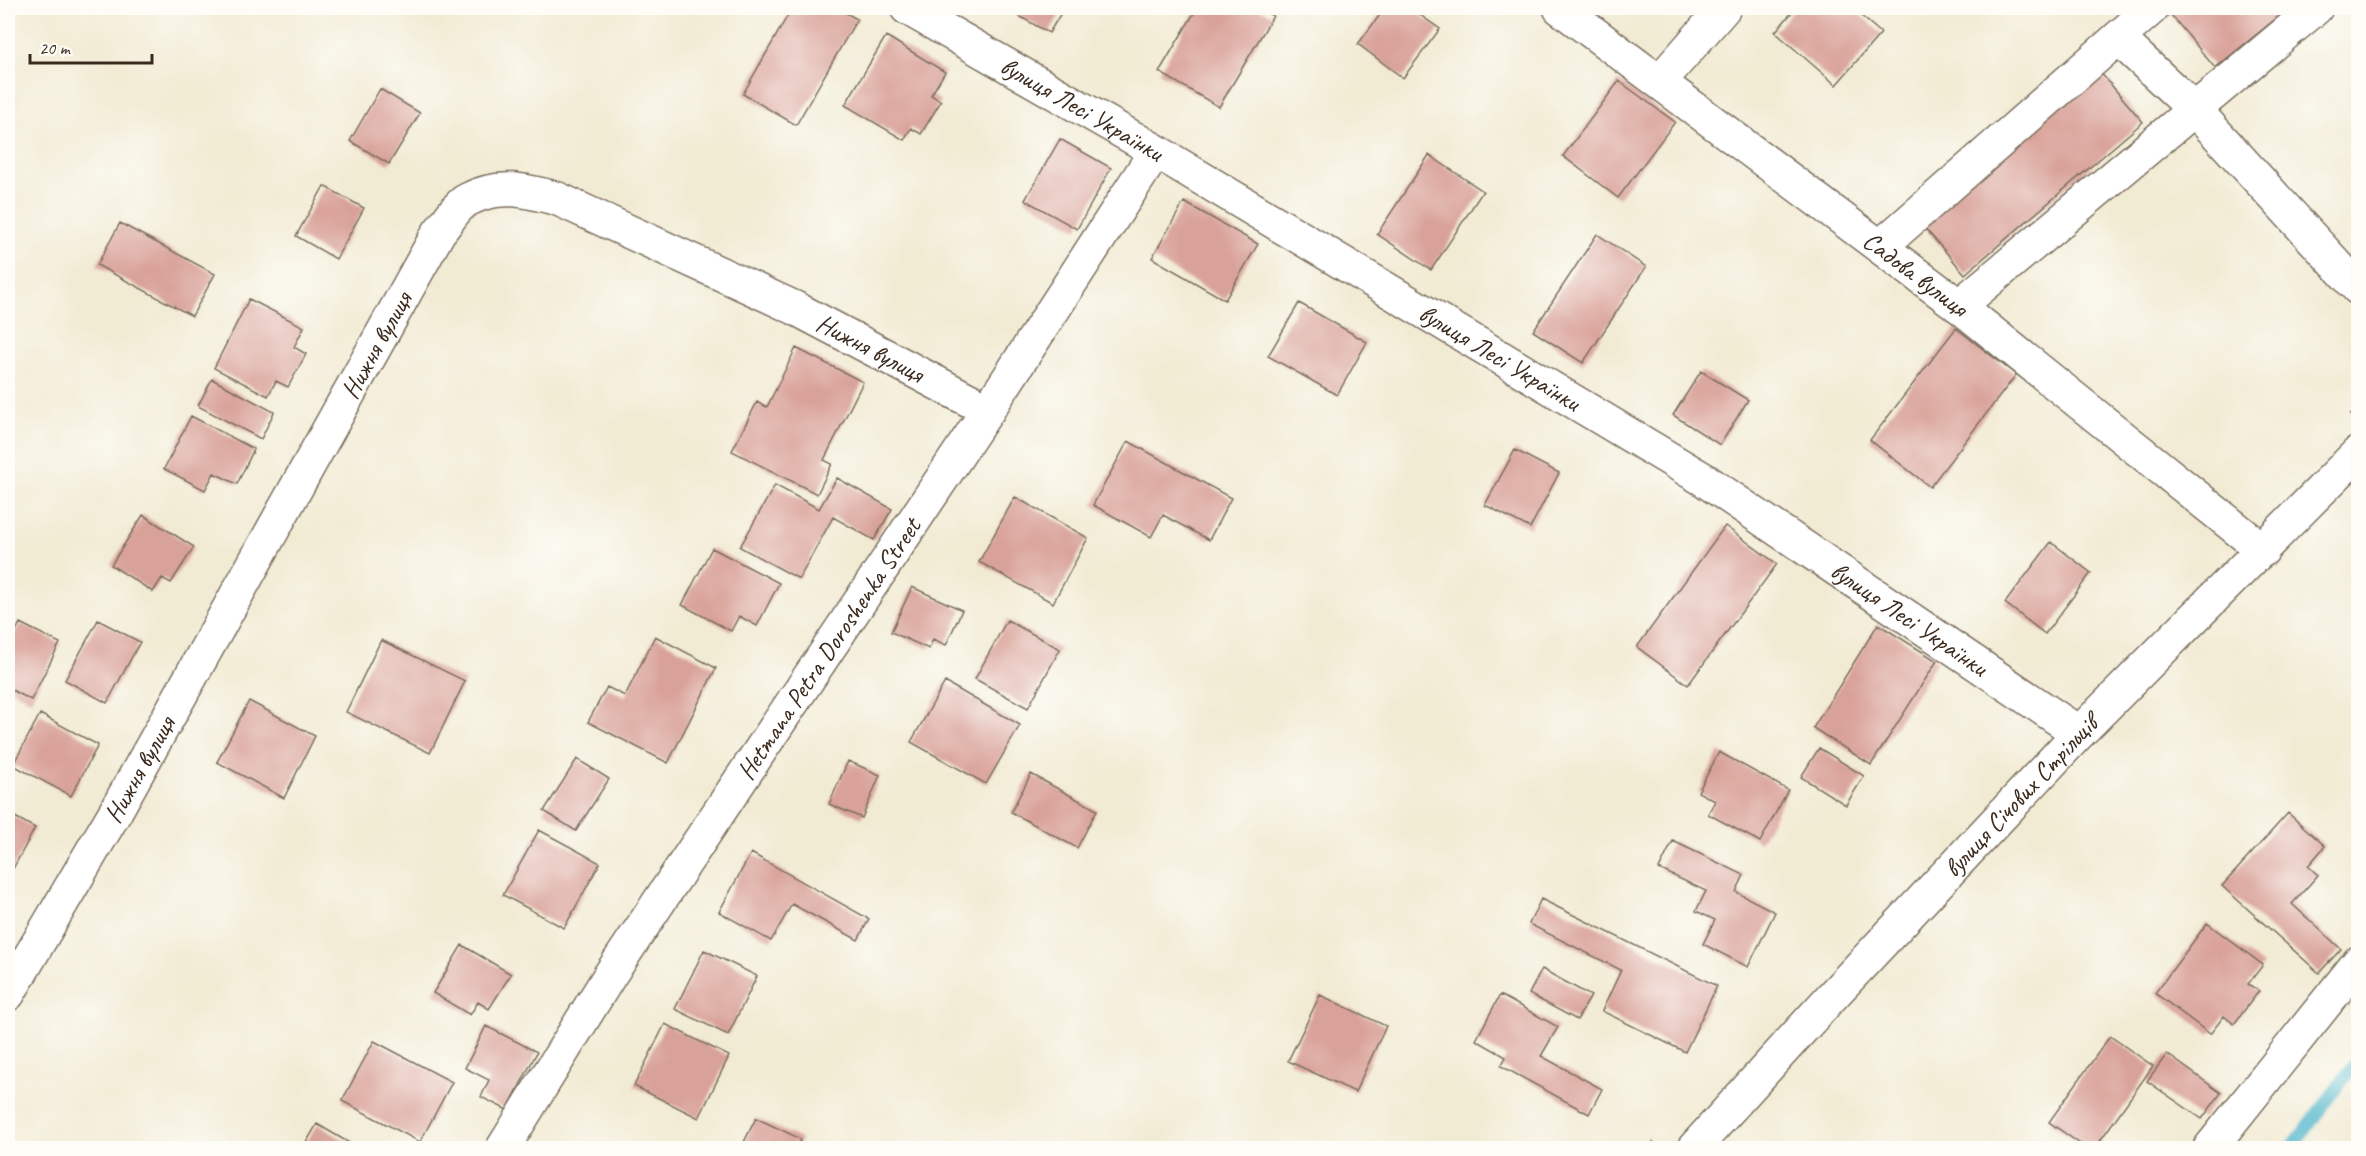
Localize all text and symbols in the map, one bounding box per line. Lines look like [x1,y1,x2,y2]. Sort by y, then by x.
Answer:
scale bar [30,27,152,65]
text: 20 m [39,37,72,59]
street label: вулиця Лесі Українки [995,49,1171,169]
street label: Садова вулиця [1856,224,1976,325]
street label: Нижня вулиця [333,285,420,404]
street label: вулиця Лесі Українки [1413,296,1587,419]
street label: Нижня вулиця [811,306,931,391]
street label: Hetmana Petra Doroshenka Street [729,510,929,786]
street label: вулиця Лесі Українки [1824,554,1995,684]
street label: вулиця Січових Стрільців [1936,704,2109,884]
street label: Нижня вулиця [97,709,183,829]

